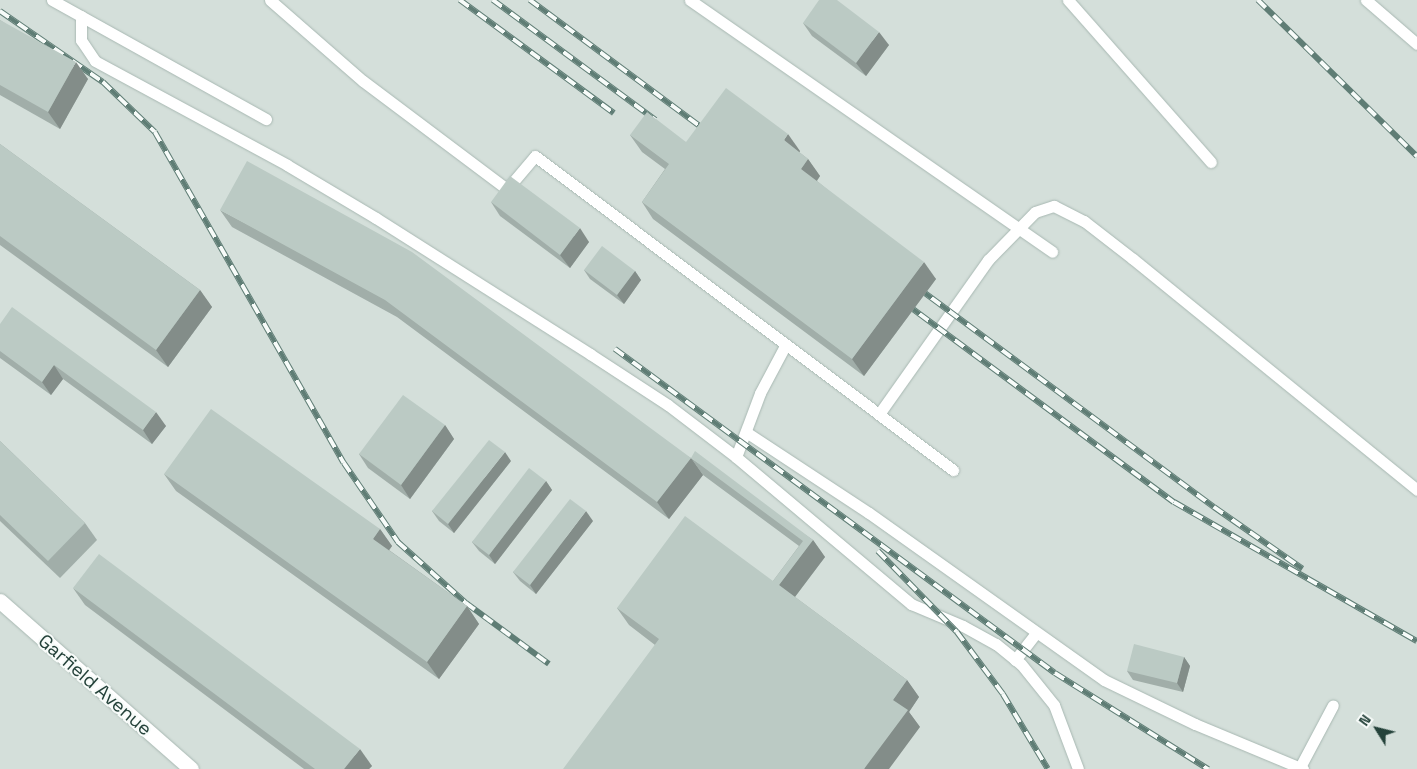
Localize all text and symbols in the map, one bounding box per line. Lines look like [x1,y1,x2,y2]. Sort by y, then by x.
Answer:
street label: Garfield Avenue [33,629,157,741]
north arrow [1352,704,1402,754]
text: N [1355,711,1375,729]

